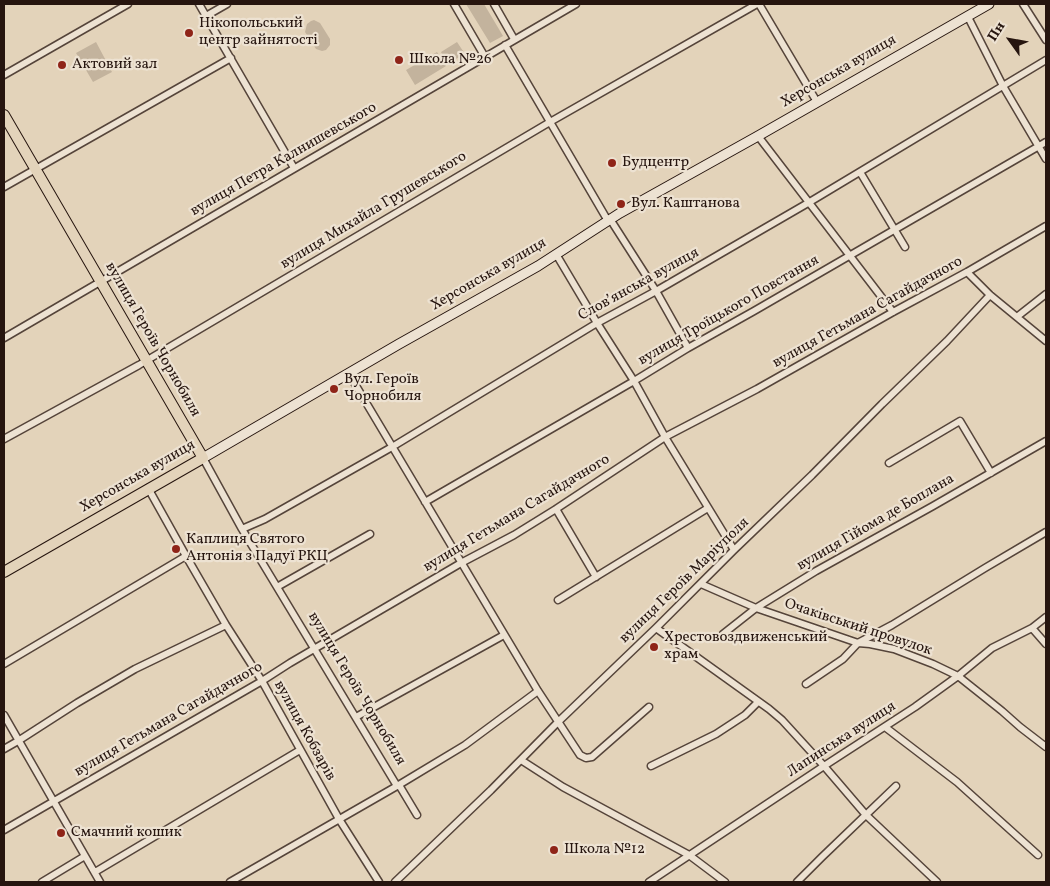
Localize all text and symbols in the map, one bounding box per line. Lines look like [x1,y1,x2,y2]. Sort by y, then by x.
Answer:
place label: Нікопольський центр зайнятості [199,15,318,50]
north arrow [985,15,1035,65]
text: Пн [984,18,1010,45]
marker: Нікопольський центр зайнятості [183,27,195,39]
street label: Херсонська вулиця [778,32,900,112]
place label: Школа №26 [409,51,492,69]
marker: Школа №26 [393,54,405,66]
place label: Актовий зал [72,56,157,74]
marker: Актовий зал [56,59,68,71]
street label: вулиця Петра Калнишевського [188,99,380,221]
street label: вулиця Михайла Грушевського [278,148,470,274]
place label: Будцентр [622,154,689,172]
marker: Будцентр [606,157,618,169]
place label: Вул. Каштанова [631,195,740,213]
marker: Вул. Каштанова [615,198,627,210]
street label: Херсонська вулиця [428,235,550,315]
street label: Словʼянська вулиця [576,244,702,326]
street label: вулиця Троїцького Повстання [635,252,823,370]
street label: вулиця Гетьмана Сагайдачного [770,253,966,373]
street label: вулиця Героїв Чорнобиля [100,259,204,421]
place label: Вул. Героїв Чорнобиля [344,371,421,406]
marker: Вул. Героїв Чорнобиля [328,383,340,395]
street label: Херсонська вулиця [77,437,199,517]
street label: вулиця Гетьмана Сагайдачного [421,451,613,577]
street label: вулиця Гійома де Боплана [794,470,958,576]
street label: вулиця Героїв Маріуполя [616,514,754,648]
place label: Каплиця Святого Антонія з Падуї РКЦ [186,531,328,566]
marker: Каплиця Святого Антонія з Падуї РКЦ [170,543,182,555]
street label: Очаківський провулок [782,596,934,660]
street label: вулиця Героїв Чорнобиля [303,609,409,769]
place label: Хрестовоздвиженський храм [664,629,827,664]
marker: Хрестовоздвиженський храм [648,641,660,653]
street label: вулиця Гетьмана Сагайдачного [72,659,266,781]
street label: вулиця Кобзарів [269,678,339,784]
street label: Лапинська вулиця [784,698,900,782]
place label: Смачний кошик [71,824,182,842]
marker: Смачний кошик [55,827,67,839]
place label: Школа №12 [564,841,645,859]
marker: Школа №12 [548,844,560,856]

